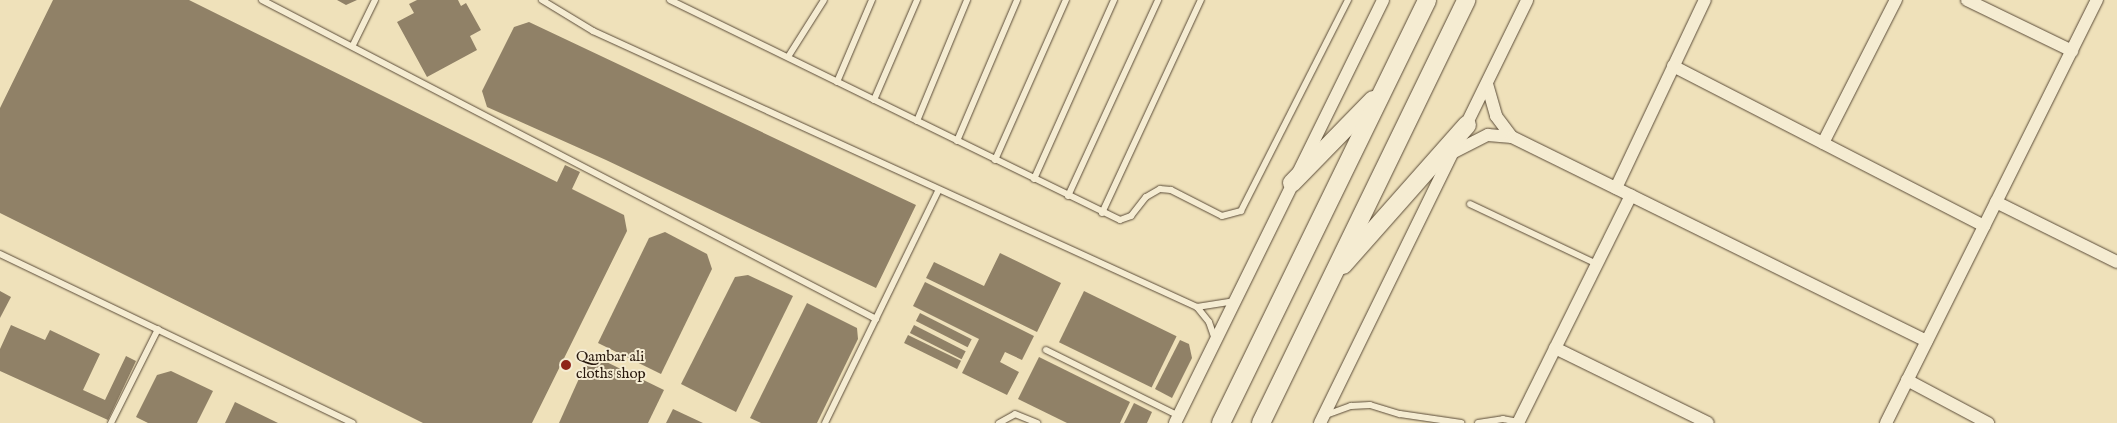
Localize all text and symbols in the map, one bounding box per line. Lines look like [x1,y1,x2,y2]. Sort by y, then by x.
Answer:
place label: Qambar ali cloths shop [576,347,646,382]
marker: Qambar ali cloths shop [560,359,572,371]

